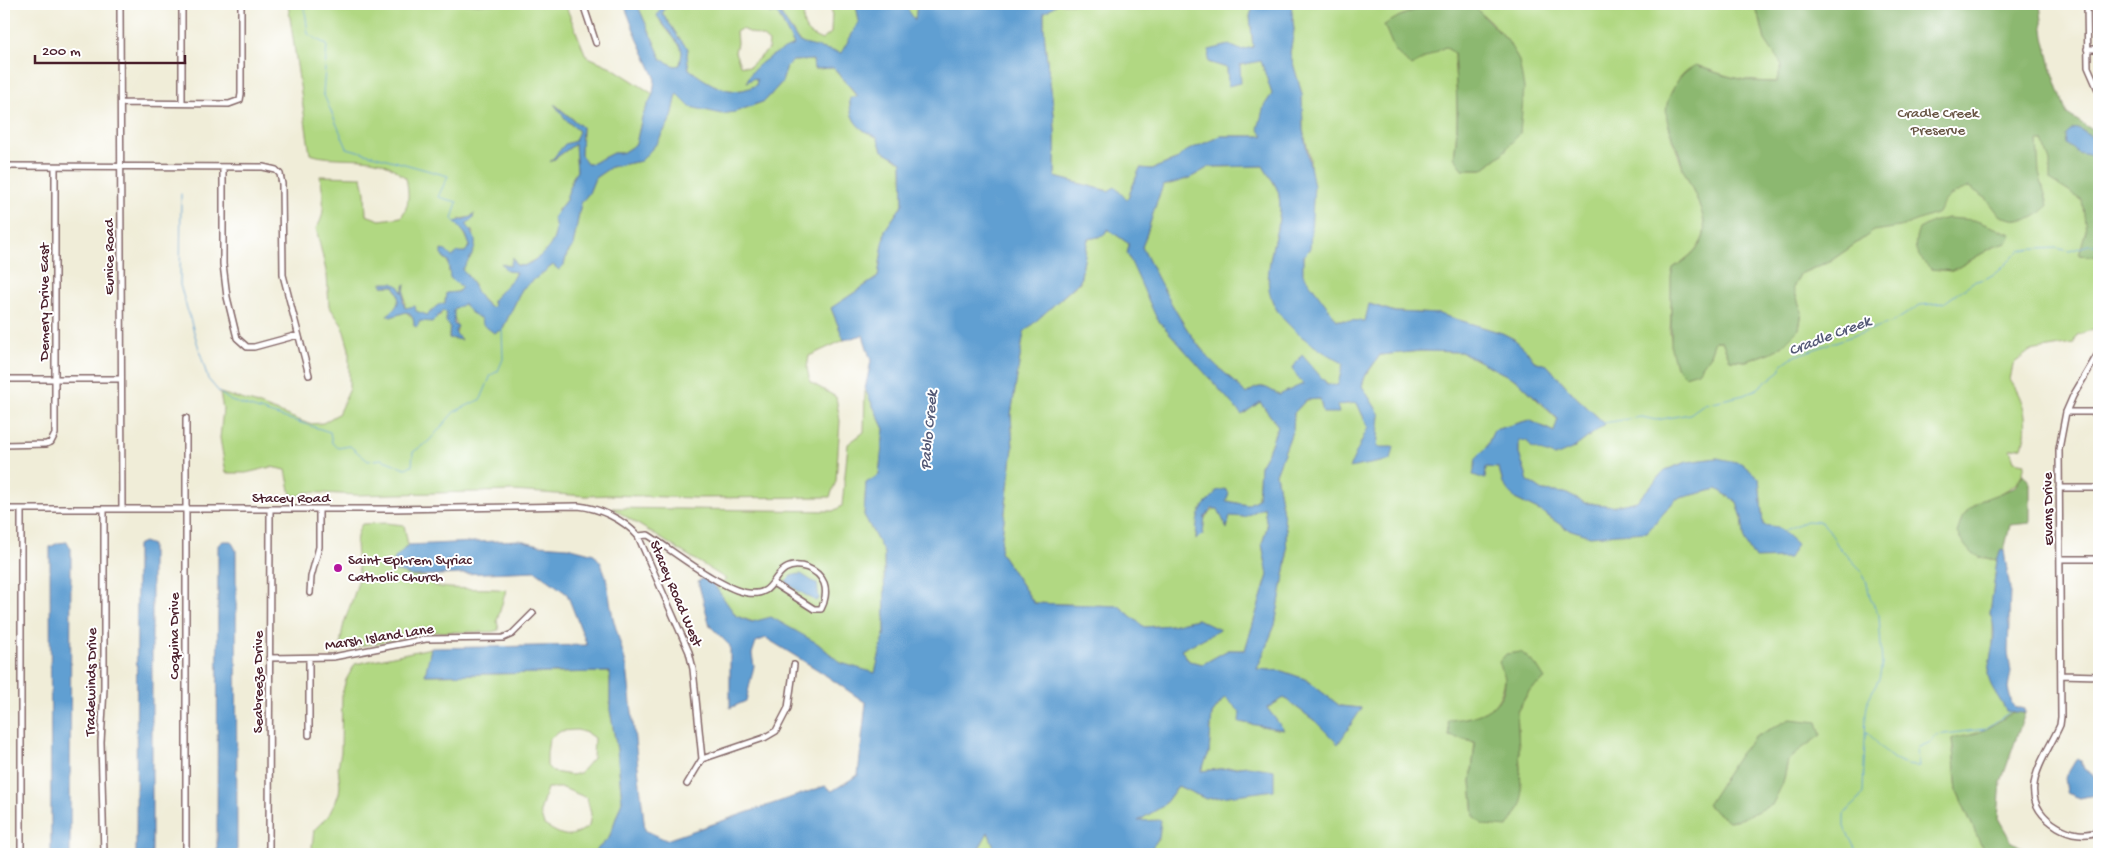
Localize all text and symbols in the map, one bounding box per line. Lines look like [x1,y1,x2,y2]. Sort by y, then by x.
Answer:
scale bar [35,32,185,64]
text: 200 m [42,43,81,61]
park label: Cradle Creek Preserve [1898,105,1980,140]
street label: Eunice Road [101,218,119,295]
street label: Demery Drive East [36,241,54,362]
water label: Cradle Creek [1787,312,1876,362]
water label: Pablo Creek [918,388,944,471]
street label: Evans Drive [2039,472,2059,546]
street label: Stacey Road [252,490,331,508]
street label: Stacey Road West [645,538,706,651]
place label: Saint Ephrem Syriac Catholic Church [348,552,473,587]
marker: Saint Ephrem Syriac Catholic Church [332,562,344,574]
street label: Coquina Drive [166,592,184,679]
street label: Marsh Island Lane [324,620,435,655]
street label: Tradewinds Drive [82,627,102,737]
street label: Seabreeze Drive [250,631,268,733]

